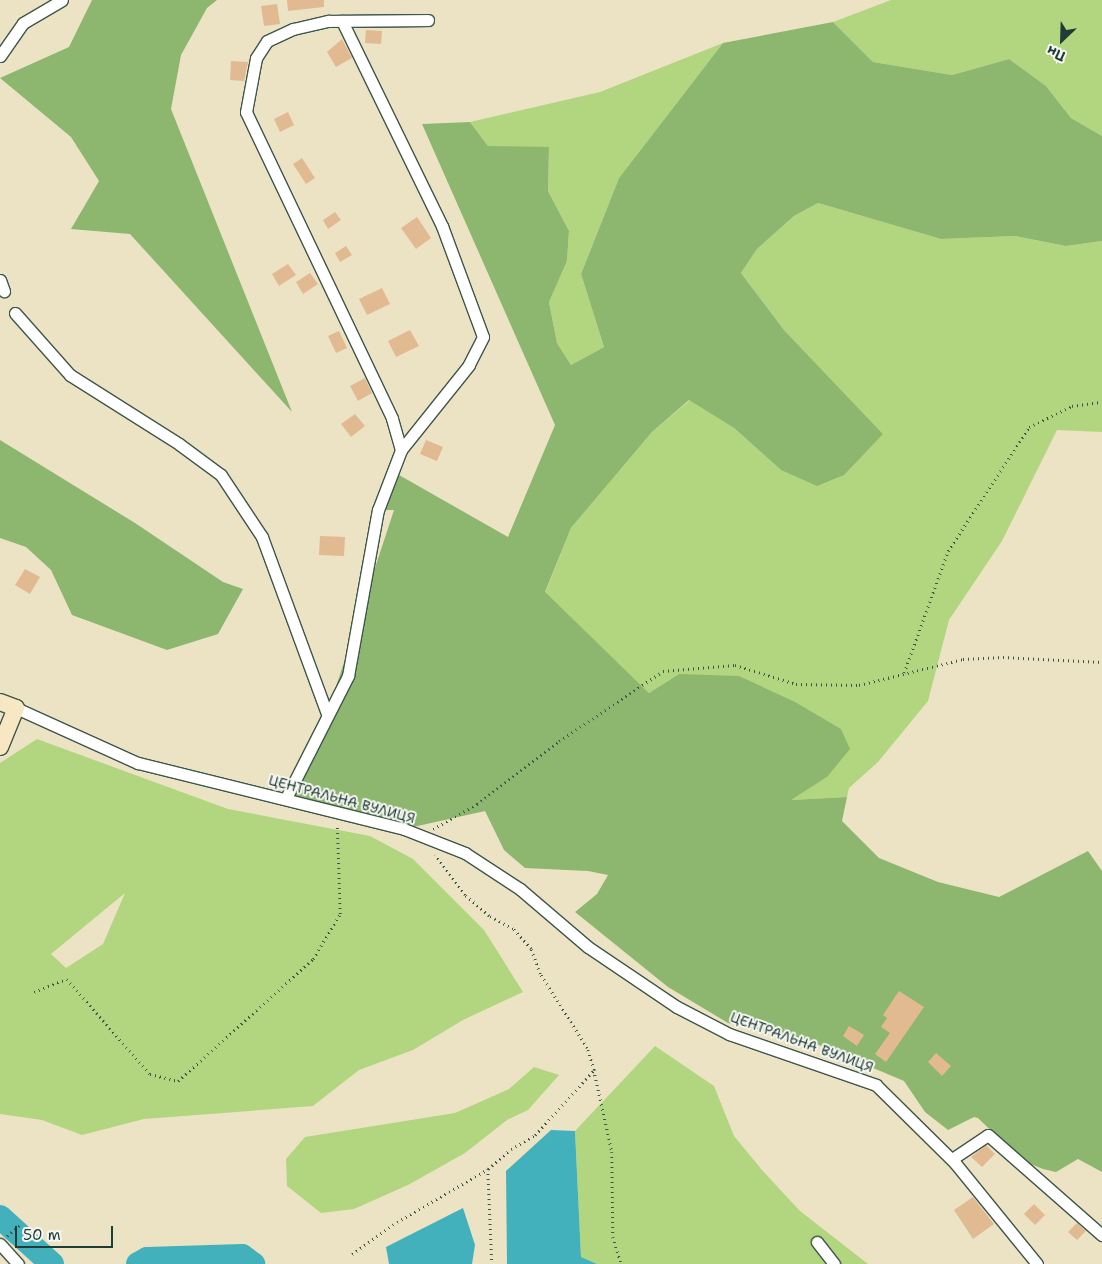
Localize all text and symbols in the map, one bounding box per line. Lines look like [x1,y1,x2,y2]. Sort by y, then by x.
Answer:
north arrow [1037,15,1087,65]
text: Пн [1044,42,1068,66]
street label: ЦЕНТРАЛЬНА ВУЛИЦЯ [267,771,417,827]
street label: ЦЕНТРАЛЬНА ВУЛИЦЯ [728,1008,876,1076]
scale bar [18,1216,115,1248]
text: 50 m [23,1225,61,1245]

